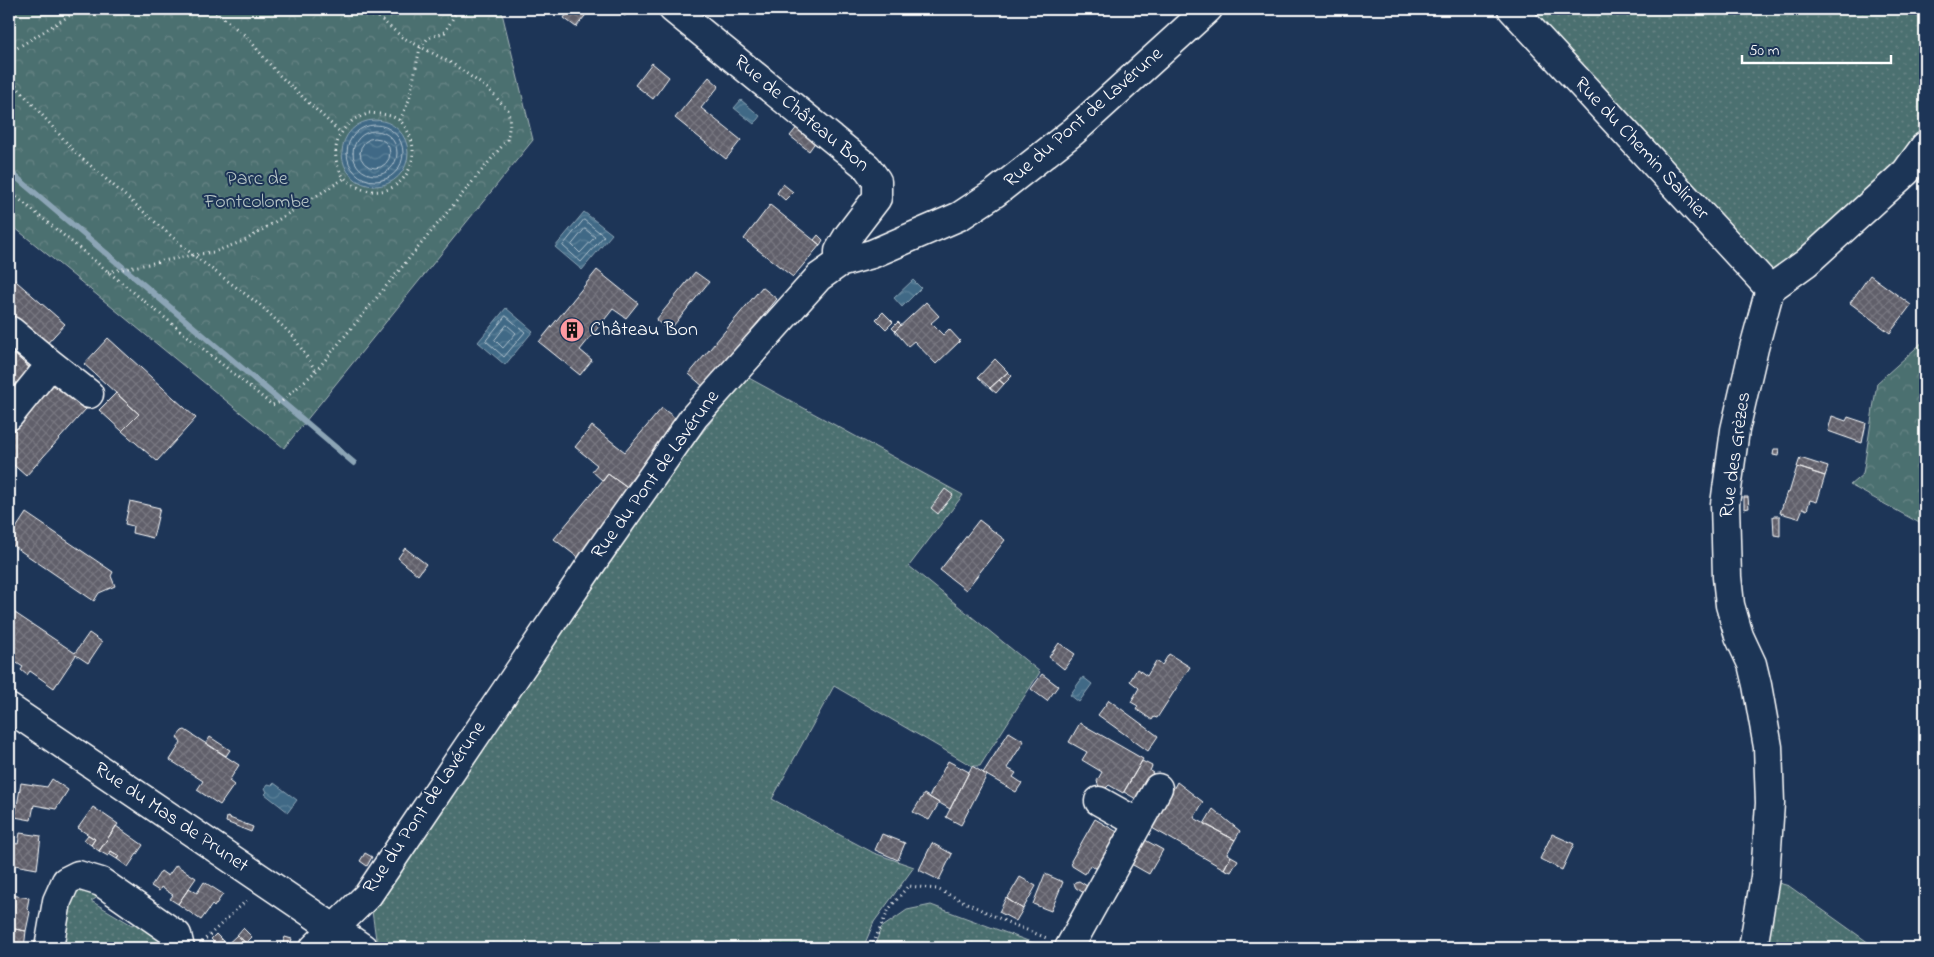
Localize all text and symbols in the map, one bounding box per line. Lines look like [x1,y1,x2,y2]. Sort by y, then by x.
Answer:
scale bar [1742,32,1890,64]
street label: Rue du Pont de Lavérune [998,40,1170,195]
text: 50 m [1749,40,1780,62]
street label: Rue de Château Bon [727,48,875,180]
street label: Rue du Chemin Salinier [1567,71,1716,228]
park label: Parc de Fontcolombe [203,165,310,217]
place label: Château Bon [590,316,698,345]
building icon: Château Bon [559,317,585,343]
street label: Rue du Pont de Lavérune [585,384,727,566]
street label: Rue des Grèzes [1713,390,1759,520]
street label: Rue du Pont de Lavérune [356,716,494,900]
street label: Rue du Mas de Prunet [88,755,254,881]

